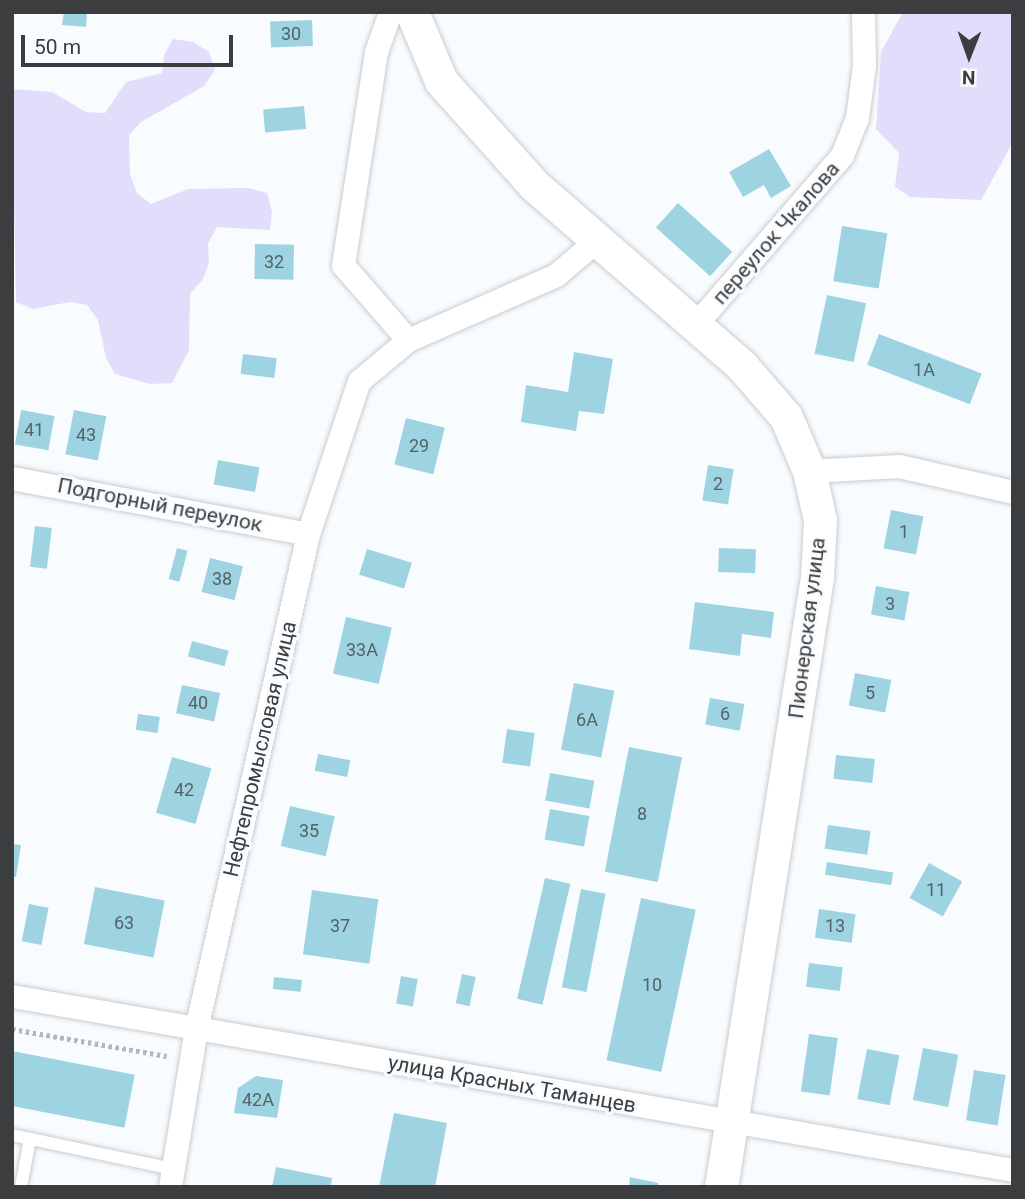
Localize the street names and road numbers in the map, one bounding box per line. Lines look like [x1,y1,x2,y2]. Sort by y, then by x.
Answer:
street label: переулок Чкалова [707,156,845,310]
street label: Подгорный переулок [55,473,265,537]
street label: Пионерская улица [783,536,831,720]
street label: Нефтепромысловая улица [218,619,302,879]
street label: улица Красных Таманцев [386,1050,638,1118]

